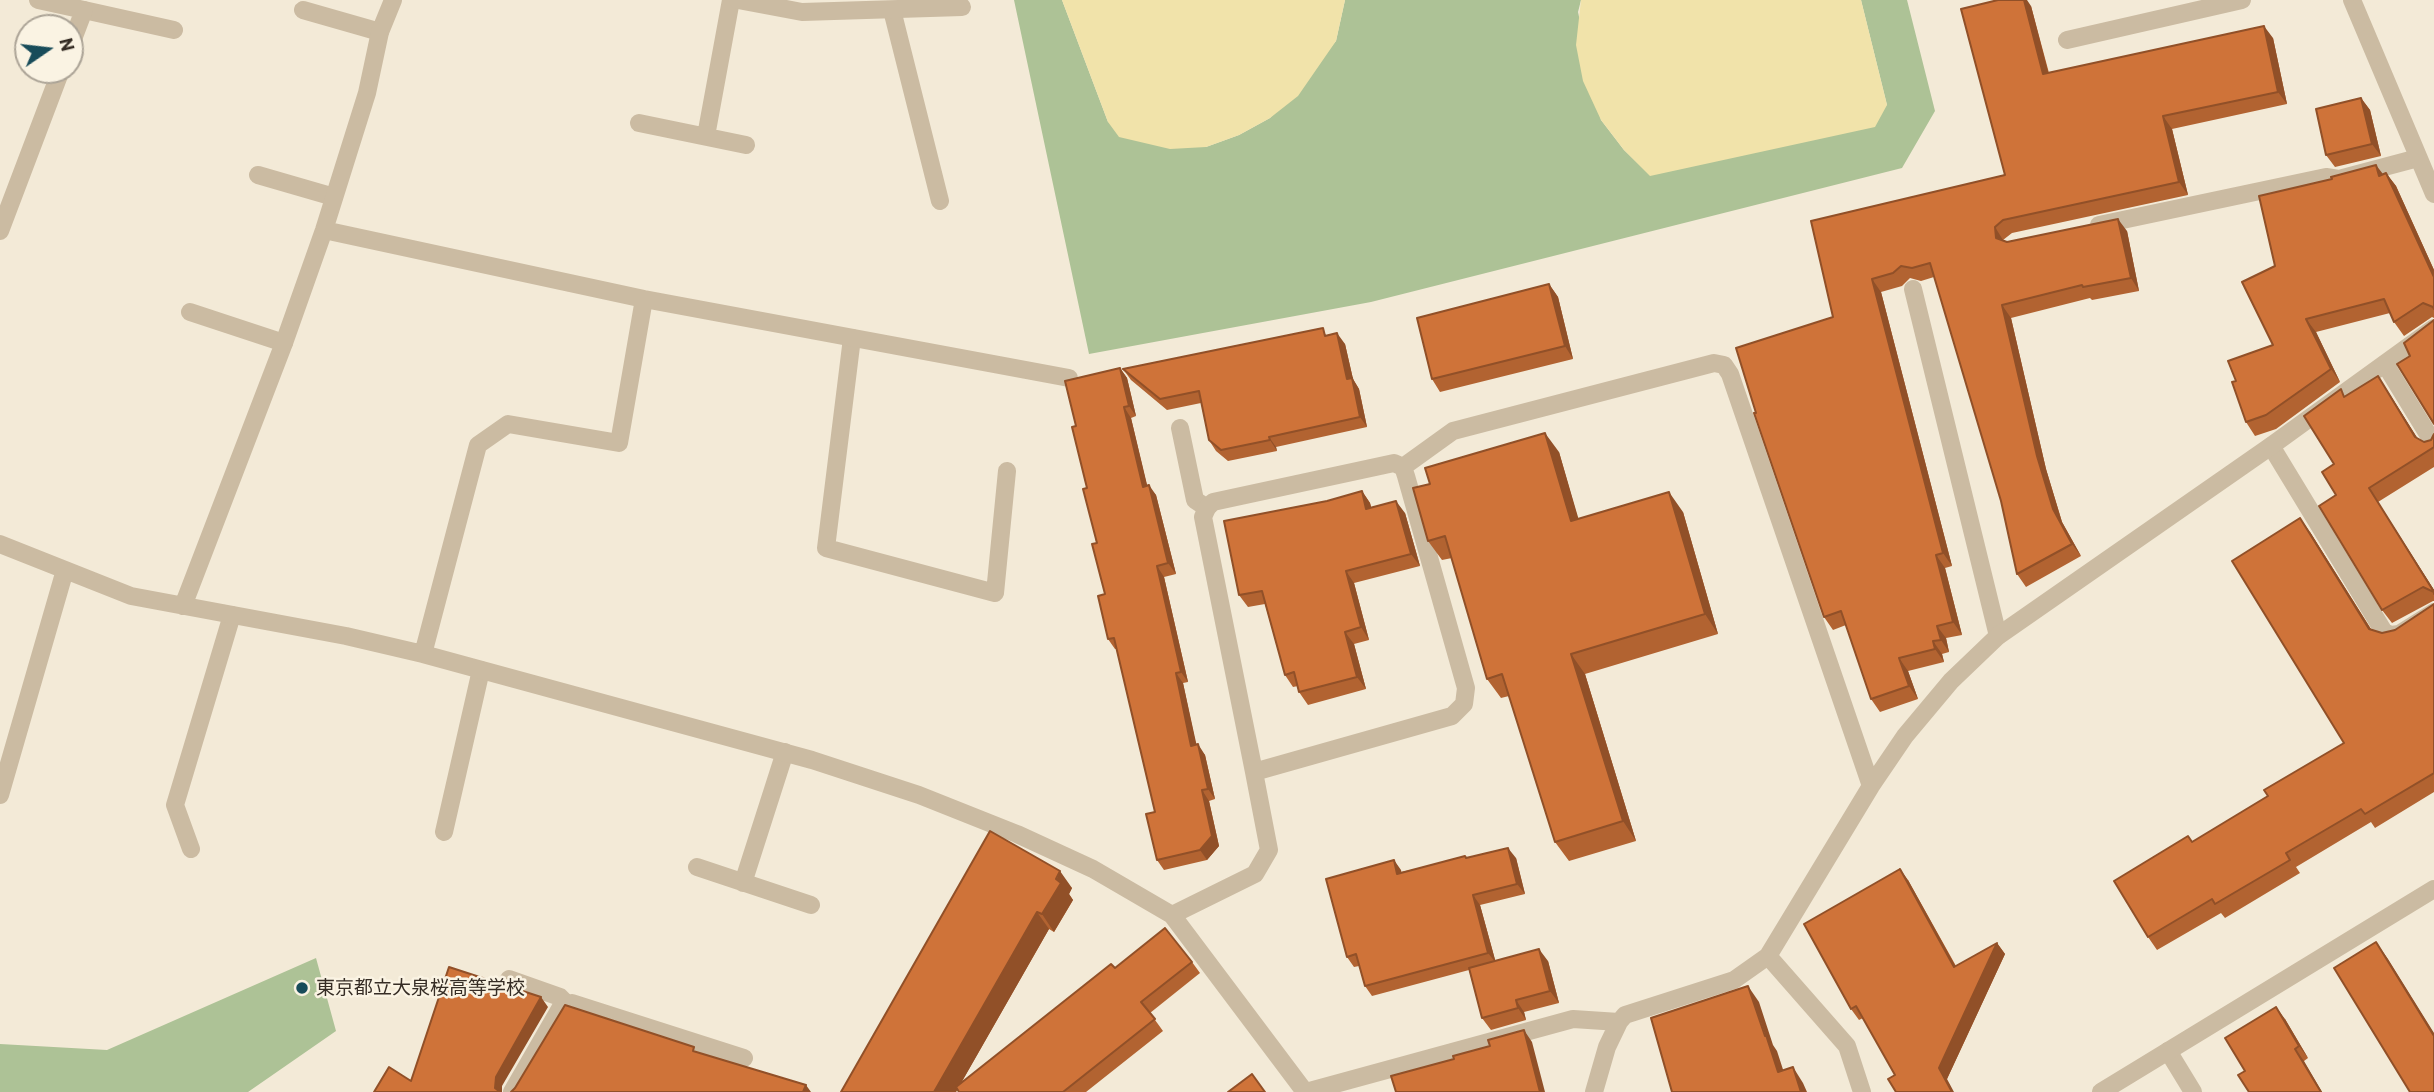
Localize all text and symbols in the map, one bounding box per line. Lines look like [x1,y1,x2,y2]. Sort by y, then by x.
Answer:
north arrow [14,14,84,84]
text: N [55,35,81,53]
place label: 東京都立大泉桜高等学校 [316,977,525,999]
marker: 東京都立大泉桜高等学校 [294,980,310,996]

